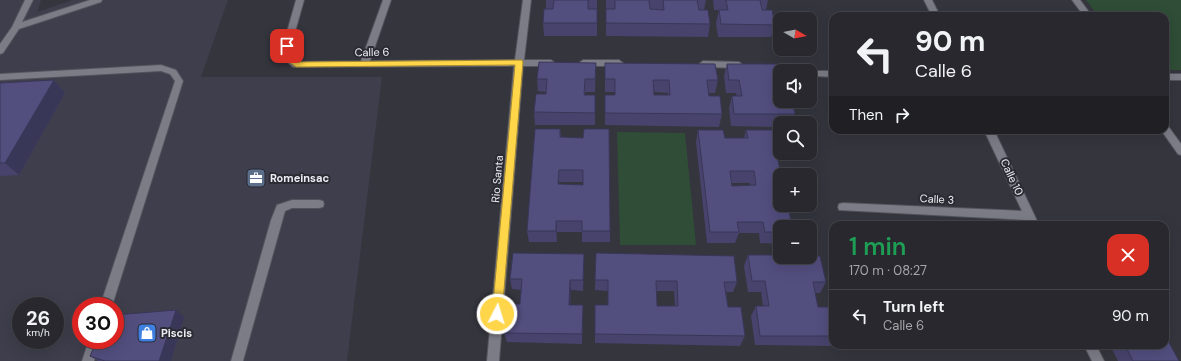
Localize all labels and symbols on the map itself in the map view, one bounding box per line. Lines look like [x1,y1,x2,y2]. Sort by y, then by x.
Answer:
north arrow [773,12,817,56]
pin [270,29,304,63]
street label: Calle 6 [354,45,390,59]
street label: Rio Santa [488,155,506,203]
street label: Calle 10 [997,156,1027,198]
office icon: Romeinsac [245,167,267,189]
place label: Romeinsac [270,171,329,185]
street label: Calle 3 [919,191,955,207]
position arrow [476,293,518,335]
speed limit sign: 30 [72,297,124,349]
shop icon: Piscis [136,322,158,344]
place label: Piscis [161,326,192,340]

